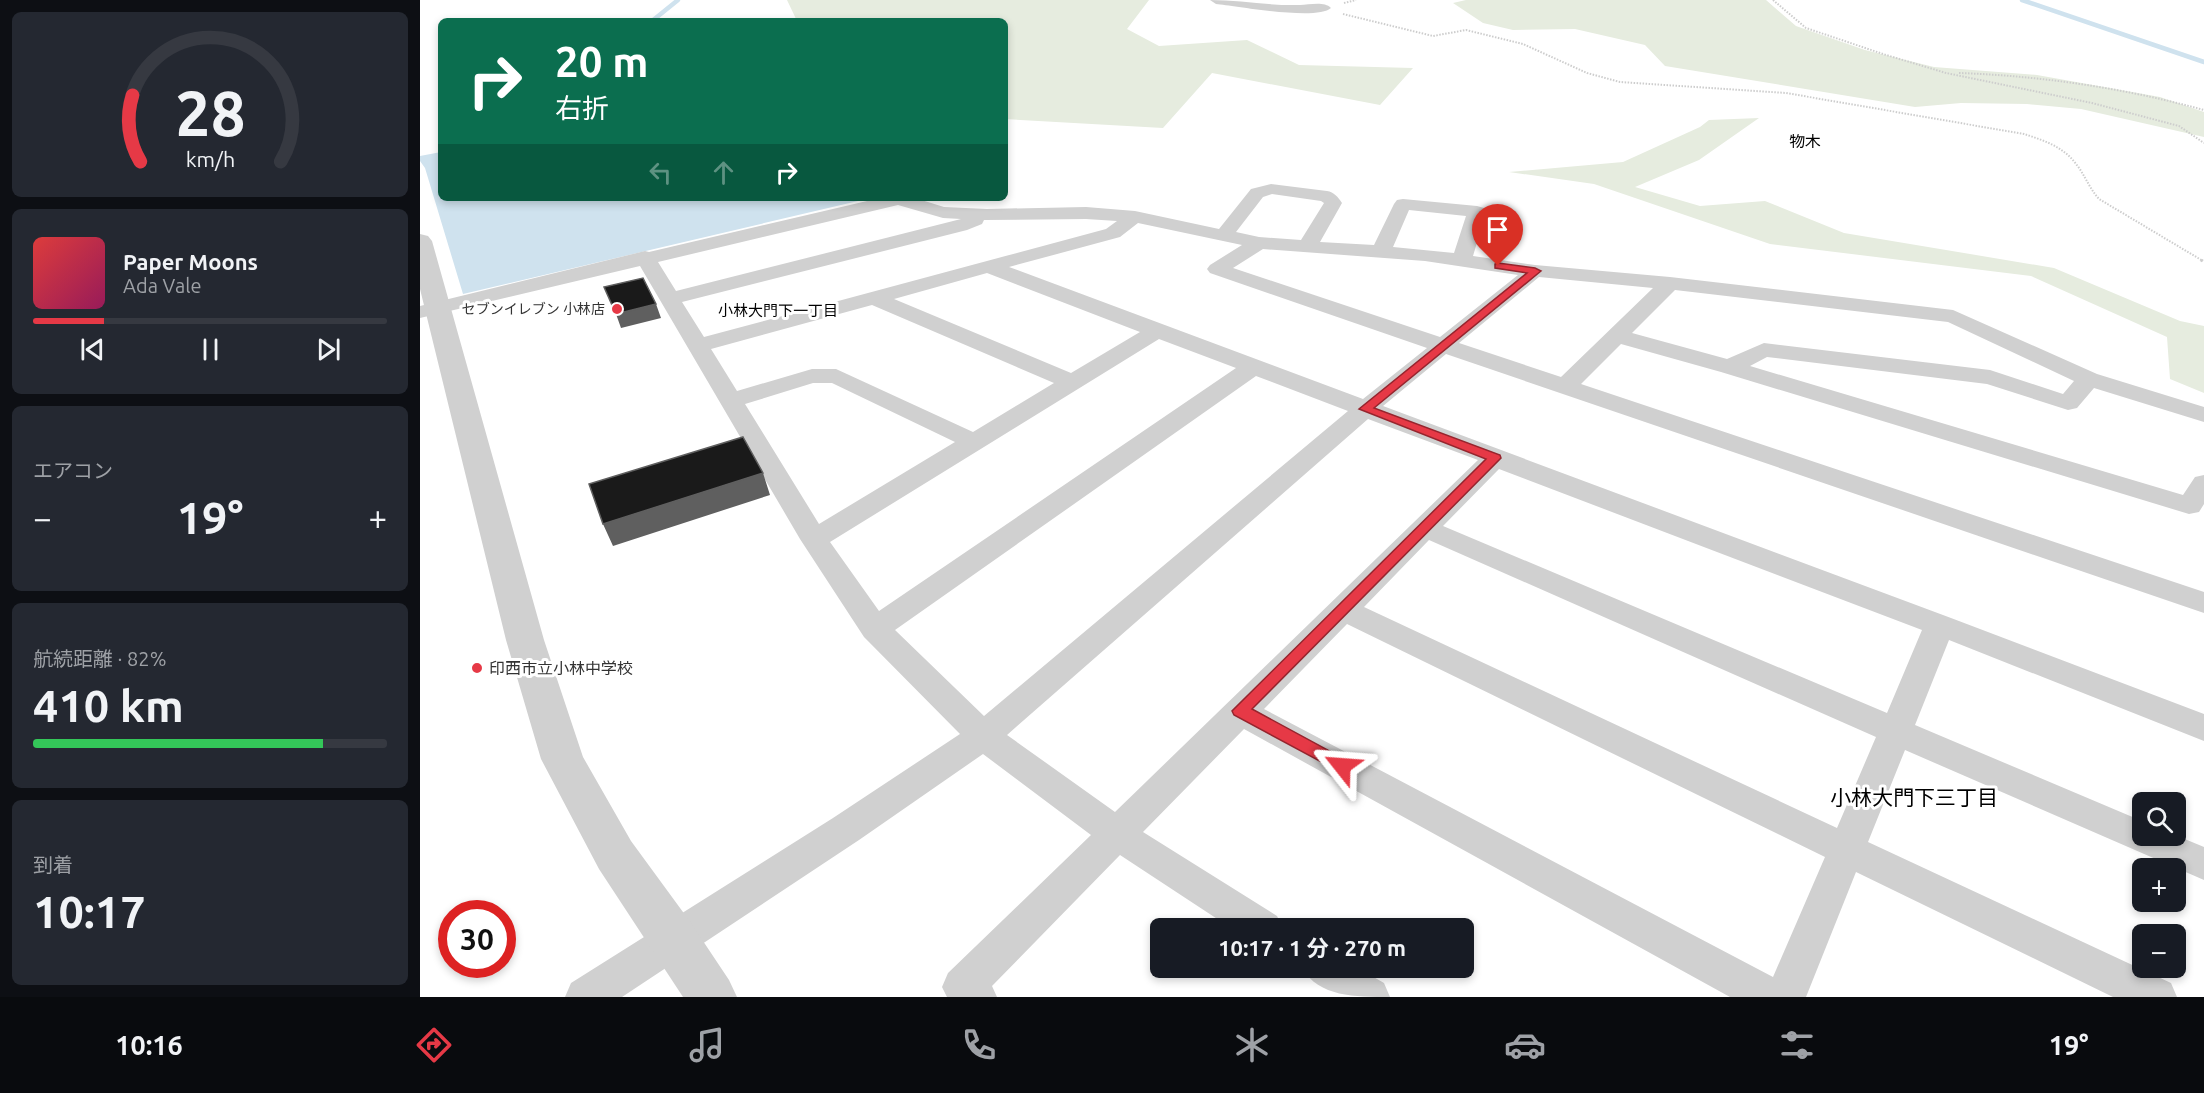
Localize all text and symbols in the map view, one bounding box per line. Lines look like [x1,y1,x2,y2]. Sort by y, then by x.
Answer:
text: 20 m [555,38,649,85]
icon: right [456,42,534,120]
text: 28 [175,78,245,148]
text: 右折 [555,93,609,123]
district label: 物木 [1789,132,1821,150]
text: km/h [185,147,235,171]
icon: left [644,156,677,189]
icon: ahead [707,156,740,189]
icon: right [770,156,803,189]
pin [1472,204,1523,266]
icon: arrive [1481,213,1514,246]
text: Paper Moons [123,249,258,274]
text: Ada Vale [123,274,201,297]
place label: セブンイレブン 小林店 [462,301,605,317]
marker: セブンイレブン 小林店 [610,302,624,316]
district label: 小林大門下一丁目 [718,302,838,319]
icon: previous [76,333,109,366]
icon: pause [194,333,227,366]
icon: next [312,333,345,366]
text: エアコン [33,459,113,482]
text: 19° [177,492,243,543]
text: − [33,499,52,536]
text: + [368,499,387,536]
text: 航続距離 · 82% [33,647,166,670]
place label: 印西市立小林中学校 [489,659,633,677]
marker: 印西市立小林中学校 [470,661,484,675]
text: 410 km [33,680,184,731]
position arrow [1310,734,1374,798]
district label: 小林大門下三丁目 [1830,785,1998,809]
map controls [2132,792,2186,978]
button: search [2132,792,2186,846]
text: 到着 [33,853,73,876]
button: + [2132,858,2186,912]
text: 10:17 [33,886,146,937]
speed limit sign: 30 [438,900,516,978]
button: − [2132,924,2186,978]
text: 10:17 · 1 分 · 270 m [1218,935,1406,960]
icon: directions [413,1024,455,1066]
icon: music [686,1024,728,1066]
icon: phone [958,1024,1000,1066]
icon: climate [1231,1024,1273,1066]
icon: car [1504,1024,1546,1066]
icon: filters [1776,1024,1818,1066]
text: 10:16 [115,1030,183,1060]
text: 19° [2049,1030,2089,1060]

